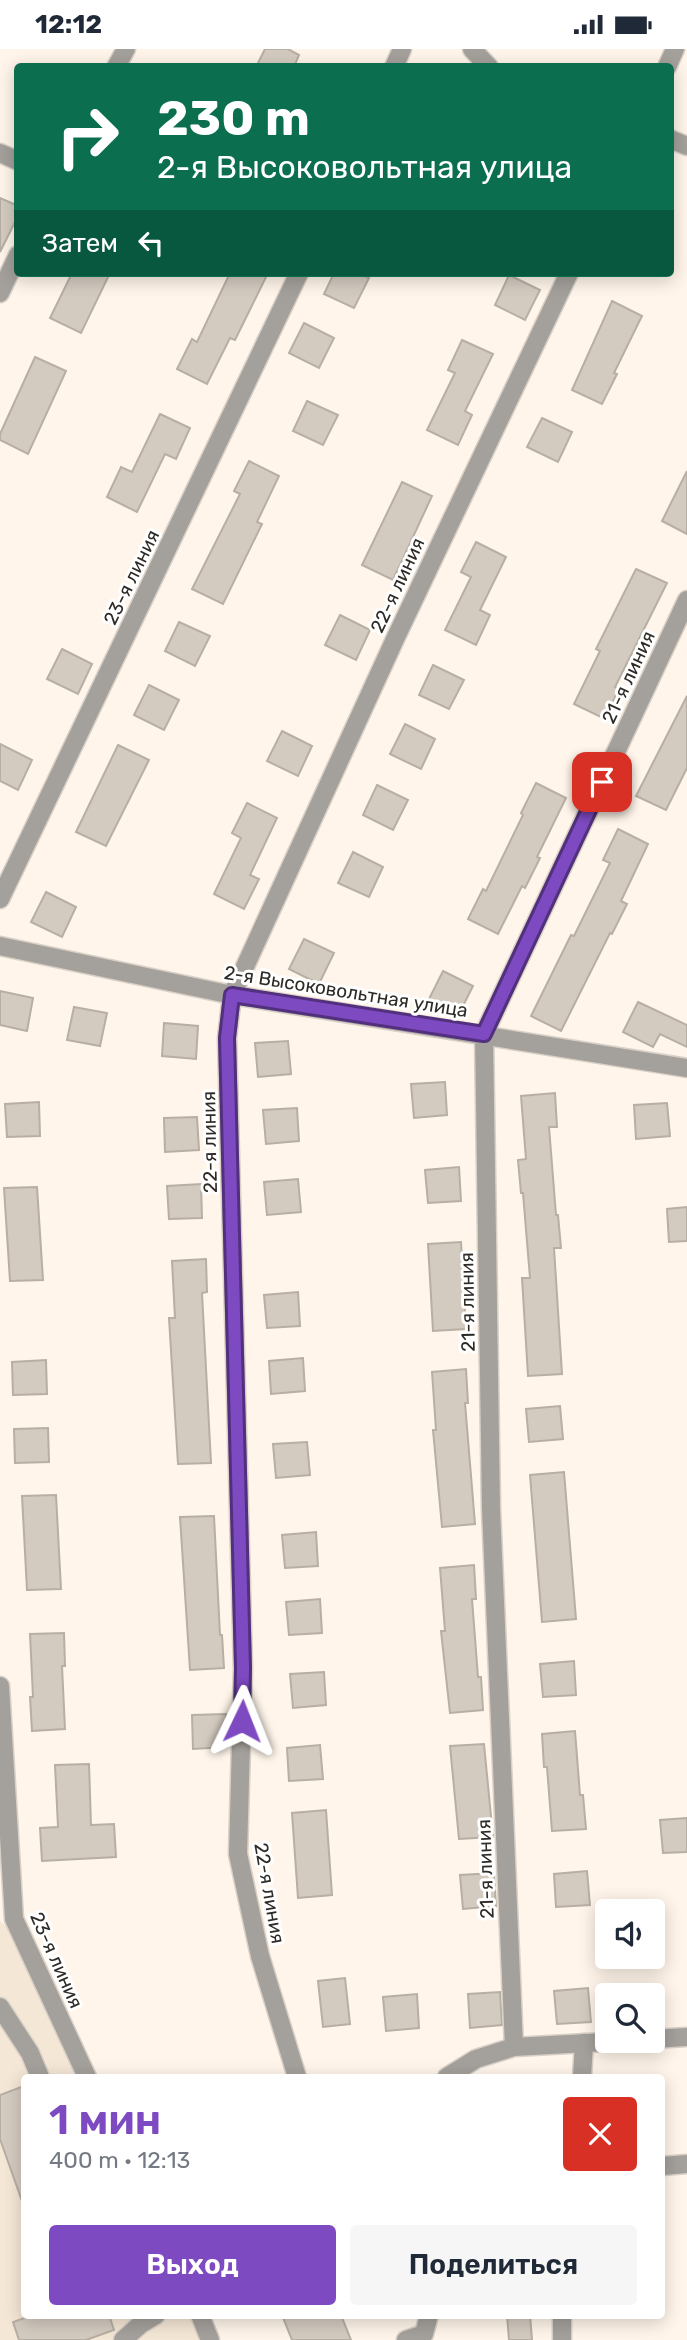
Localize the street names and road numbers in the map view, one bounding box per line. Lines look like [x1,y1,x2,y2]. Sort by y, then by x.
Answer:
street label: 23-я линия [99,526,164,628]
street label: 22-я линия [365,534,429,636]
street label: 21-я линия [597,627,660,727]
street label: 2-я Высоковольтная улица [222,961,469,1022]
street label: 22-я линия [197,1091,222,1193]
street label: 21-я линия [455,1252,480,1352]
street label: 21-я линия [472,1819,499,1919]
street label: 22-я линия [249,1841,290,1945]
street label: 23-я линия [25,1909,88,2012]

